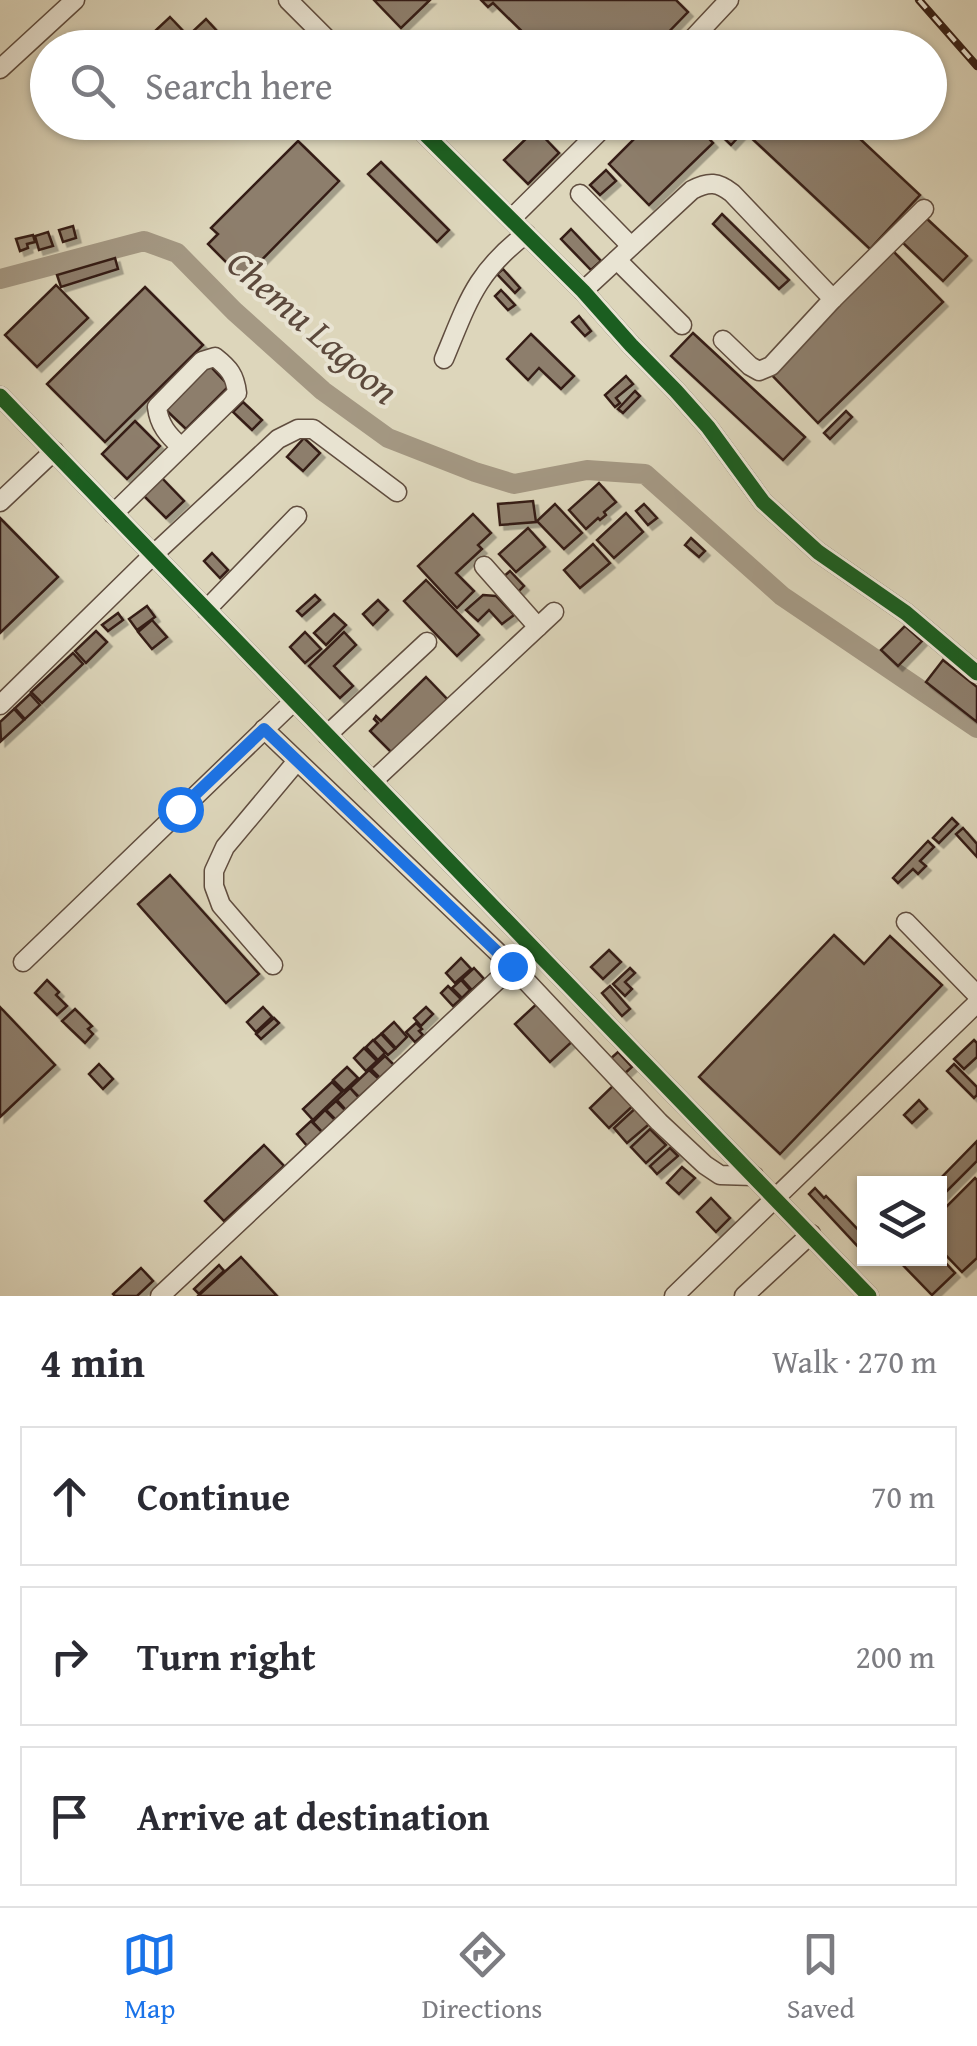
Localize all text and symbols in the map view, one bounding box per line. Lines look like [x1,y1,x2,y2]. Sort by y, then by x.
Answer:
search box [30,30,947,140]
text: Search here [145,57,333,113]
icon: search [65,58,120,113]
water label: Chemu Lagoon [215,235,412,417]
route start [158,787,204,833]
route end [490,944,536,990]
map controls [857,1176,947,1266]
button: layers [857,1176,947,1266]
text: 4 min [40,1331,145,1392]
text: Walk · 270 m [772,1338,937,1385]
text: Continue [137,1468,290,1524]
icon: ahead [42,1469,97,1524]
text: 70 m [871,1473,935,1520]
text: Turn right [137,1628,316,1684]
icon: right [42,1629,97,1684]
text: 200 m [856,1633,935,1680]
text: Arrive at destination [137,1788,490,1844]
icon: arrive [42,1789,97,1844]
tab: Map [122,1927,177,2028]
tab: Directions [422,1927,542,2028]
tab: Saved [787,1927,855,2028]

